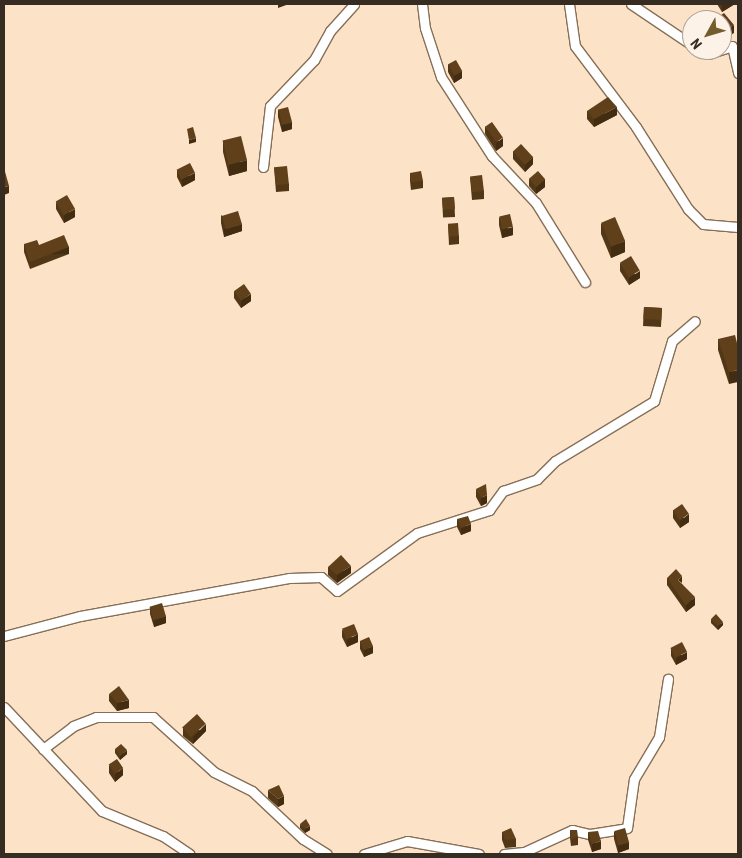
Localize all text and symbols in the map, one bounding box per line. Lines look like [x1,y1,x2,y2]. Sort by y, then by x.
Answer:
north arrow [682,10,732,60]
text: N [687,35,705,52]

